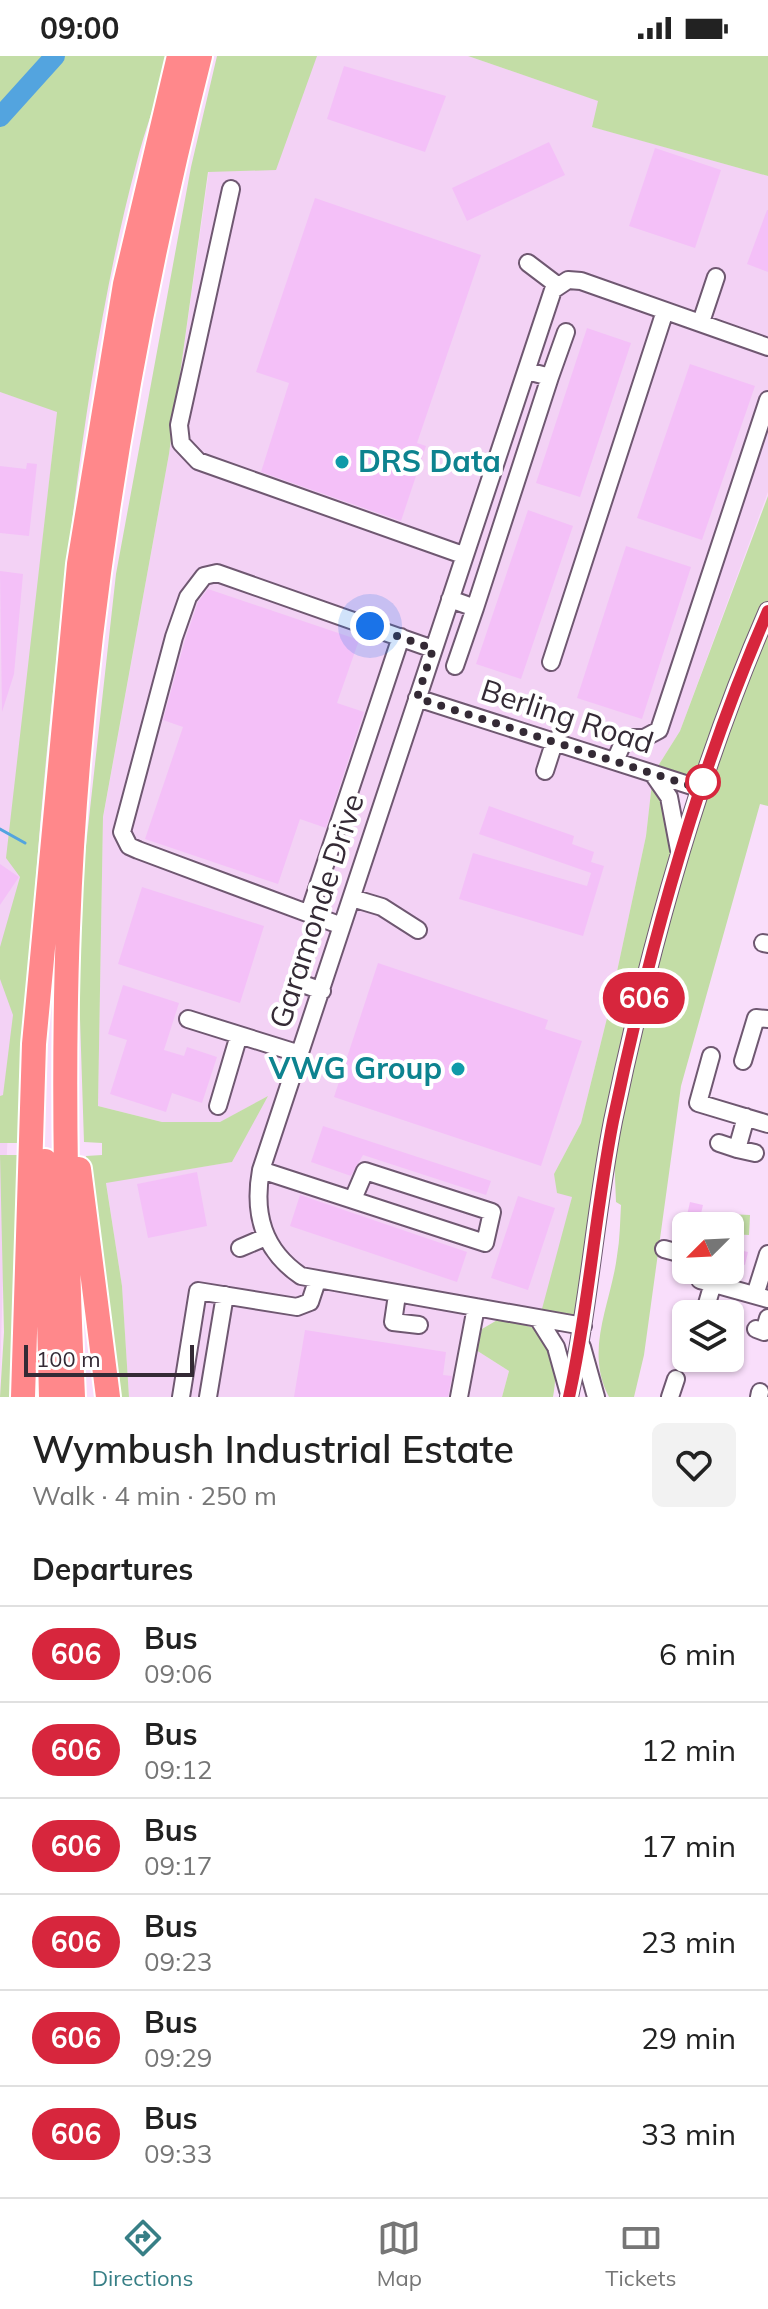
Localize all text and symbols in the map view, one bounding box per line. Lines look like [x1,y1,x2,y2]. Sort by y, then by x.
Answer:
text: 09:00 [40,9,119,47]
place label: DRS Data [358,442,501,480]
marker: DRS Data [333,453,351,471]
your location [350,606,390,646]
street label: Berling Road [476,670,658,762]
unlabelled marker [686,765,720,799]
street label: Garamonde Drive [260,789,372,1033]
line badge: 606 [598,972,690,1024]
text: 606 [619,980,669,1015]
place label: VWG Group [268,1049,442,1087]
marker: VWG Group [449,1060,467,1078]
north arrow [672,1212,744,1284]
map controls [672,1212,744,1372]
button: layers [672,1300,744,1372]
scale bar [24,1341,194,1377]
text: 100 m [36,1345,101,1373]
button: heart [652,1423,736,1507]
text: Wymbush Industrial Estate [32,1425,514,1473]
text: Walk · 4 min · 250 m [32,1479,277,1512]
text: Departures [32,1550,193,1588]
text: Bus [144,1619,198,1657]
text: 6 min [659,1635,736,1673]
text: 606 [51,1636,101,1671]
text: 09:06 [144,1657,212,1690]
text: Bus [144,1715,198,1753]
text: 12 min [641,1731,736,1769]
text: 606 [51,1732,101,1767]
text: 09:12 [144,1753,212,1786]
text: Bus [144,1811,198,1849]
text: 17 min [641,1827,736,1865]
text: 606 [51,1828,101,1863]
text: 09:17 [144,1849,212,1882]
text: Bus [144,1907,198,1945]
text: 23 min [641,1923,736,1961]
text: 606 [51,1924,101,1959]
text: 09:23 [144,1945,212,1978]
text: Bus [144,2003,198,2041]
text: 29 min [641,2019,736,2057]
text: 606 [51,2020,101,2055]
text: 09:29 [144,2041,212,2074]
text: Bus [144,2099,198,2137]
text: 33 min [641,2115,736,2153]
text: 606 [51,2116,101,2151]
text: 09:33 [144,2137,212,2170]
tab: Directions [92,2216,193,2292]
tab: Map [377,2216,422,2292]
tab: Tickets [605,2216,676,2292]

